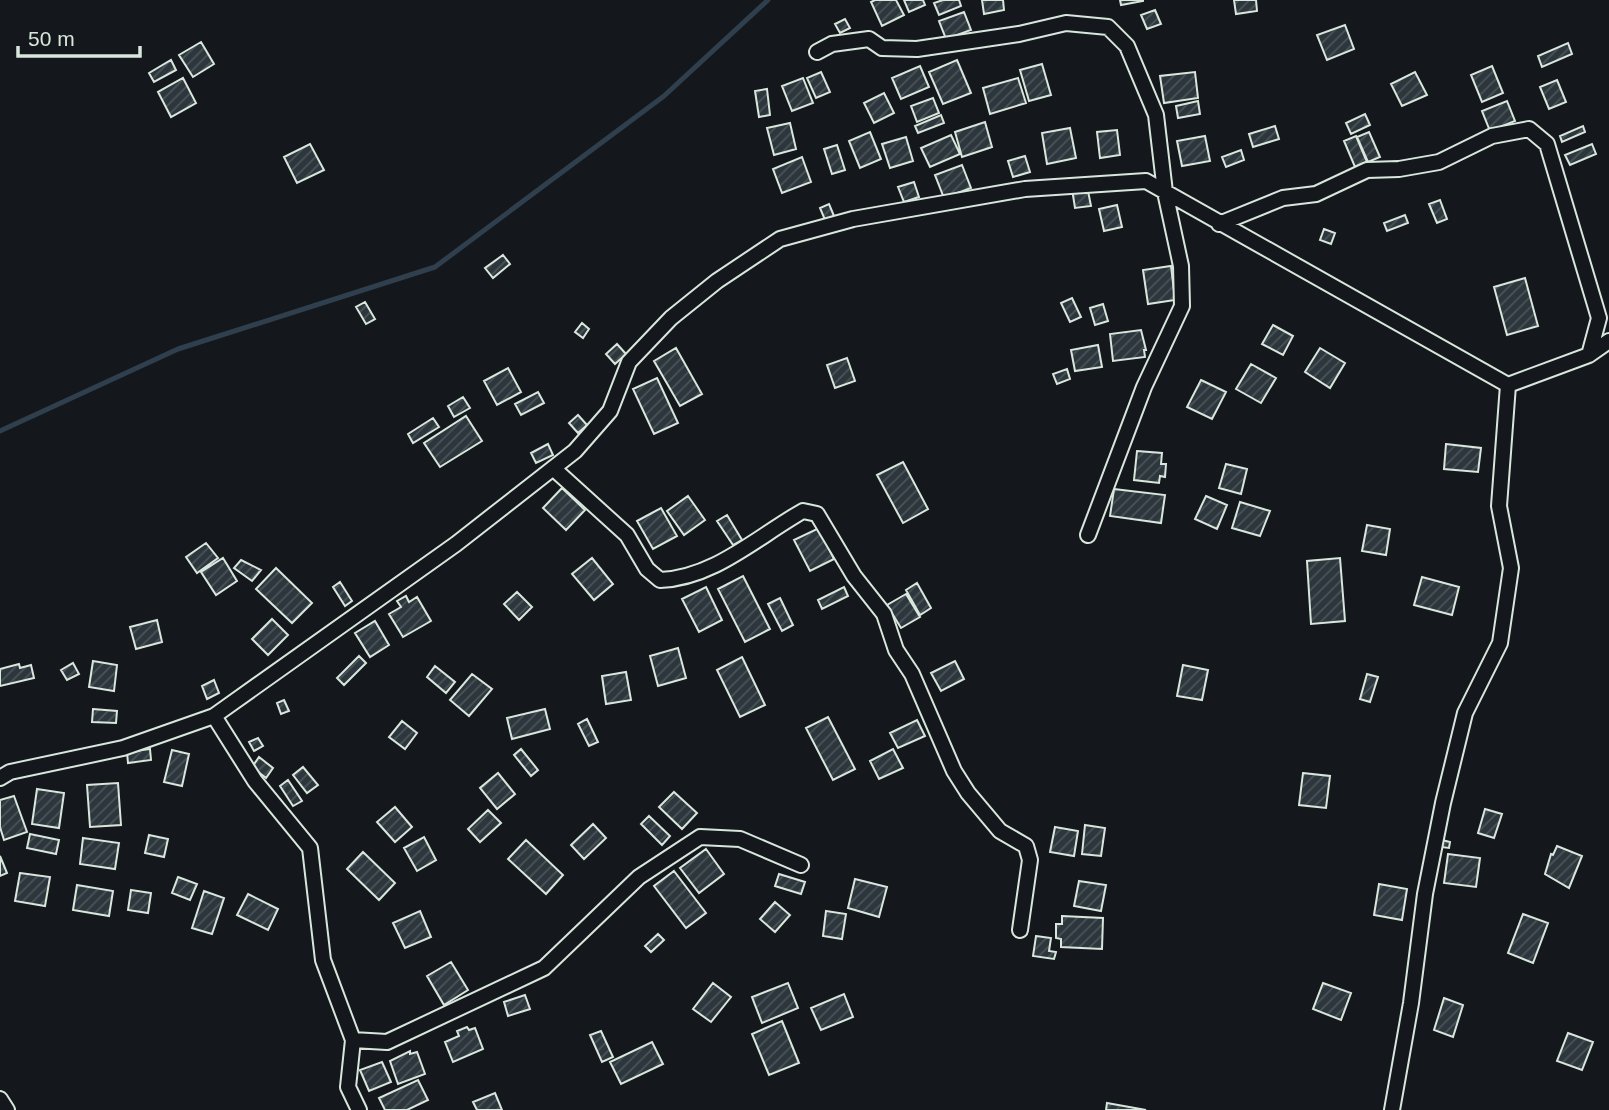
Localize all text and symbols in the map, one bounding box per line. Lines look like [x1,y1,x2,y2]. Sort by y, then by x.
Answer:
scale bar [18,14,140,58]
text: 50 m [28,27,75,50]

